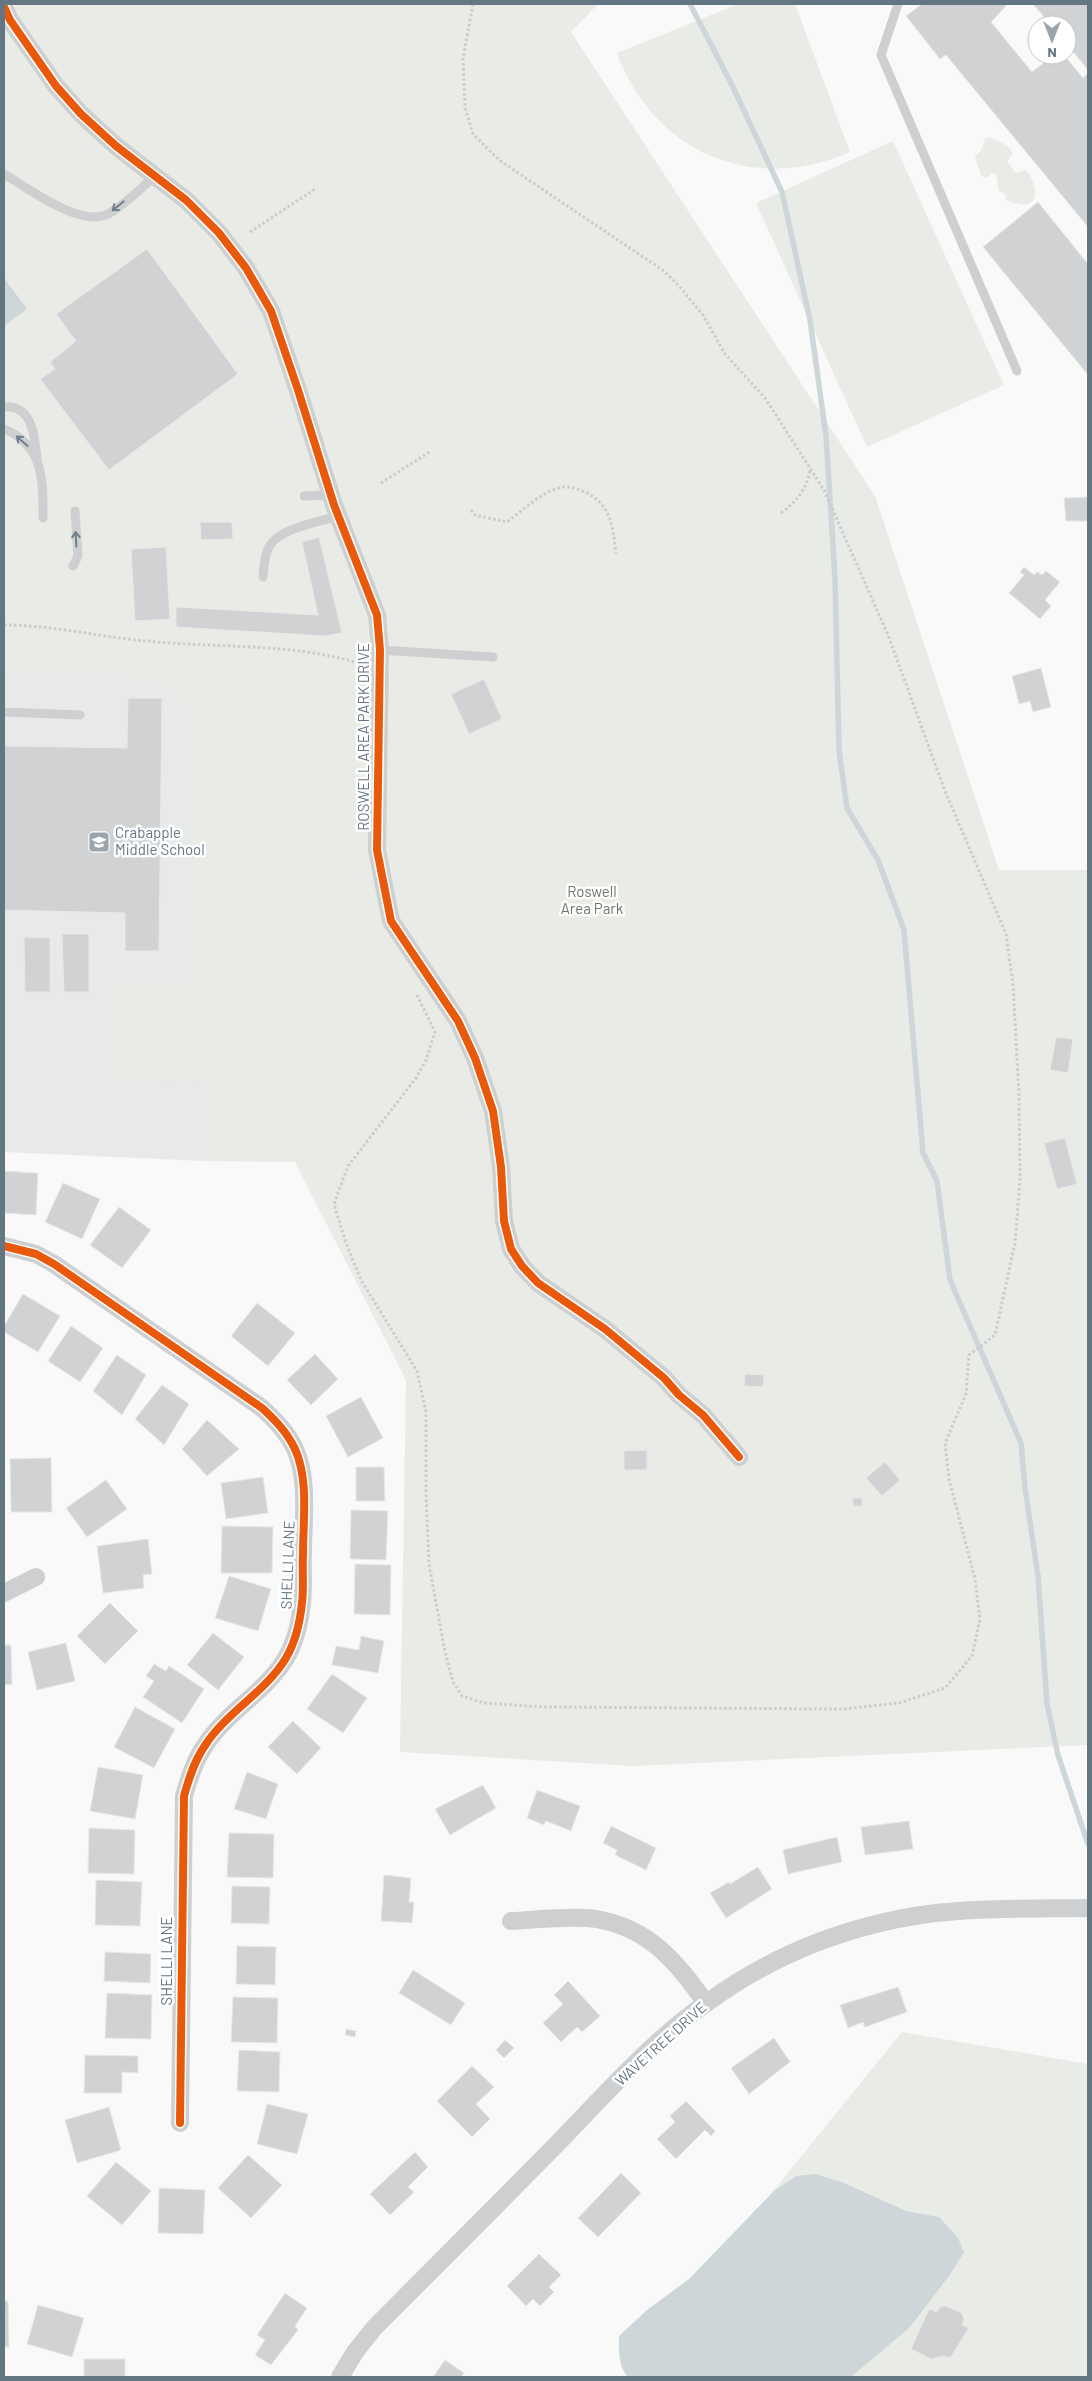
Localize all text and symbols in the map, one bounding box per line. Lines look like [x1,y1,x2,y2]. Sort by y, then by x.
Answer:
north arrow [1027,15,1077,65]
text: N [1047,45,1057,62]
one-way arrow [112,200,125,211]
one-way arrow [15,435,28,446]
one-way arrow [72,531,81,547]
street label: ROSWELL AREA PARK DRIVE [354,643,372,831]
place label: Crabapple Middle School [115,823,205,858]
school or university icon: Crabapple Middle School [87,830,111,854]
park label: Roswell Area Park [561,882,624,917]
street label: SHELLI LANE [276,1520,298,1610]
street label: SHELLI LANE [157,1917,175,2005]
street label: WAVETREE DRIVE [611,1998,710,2089]

